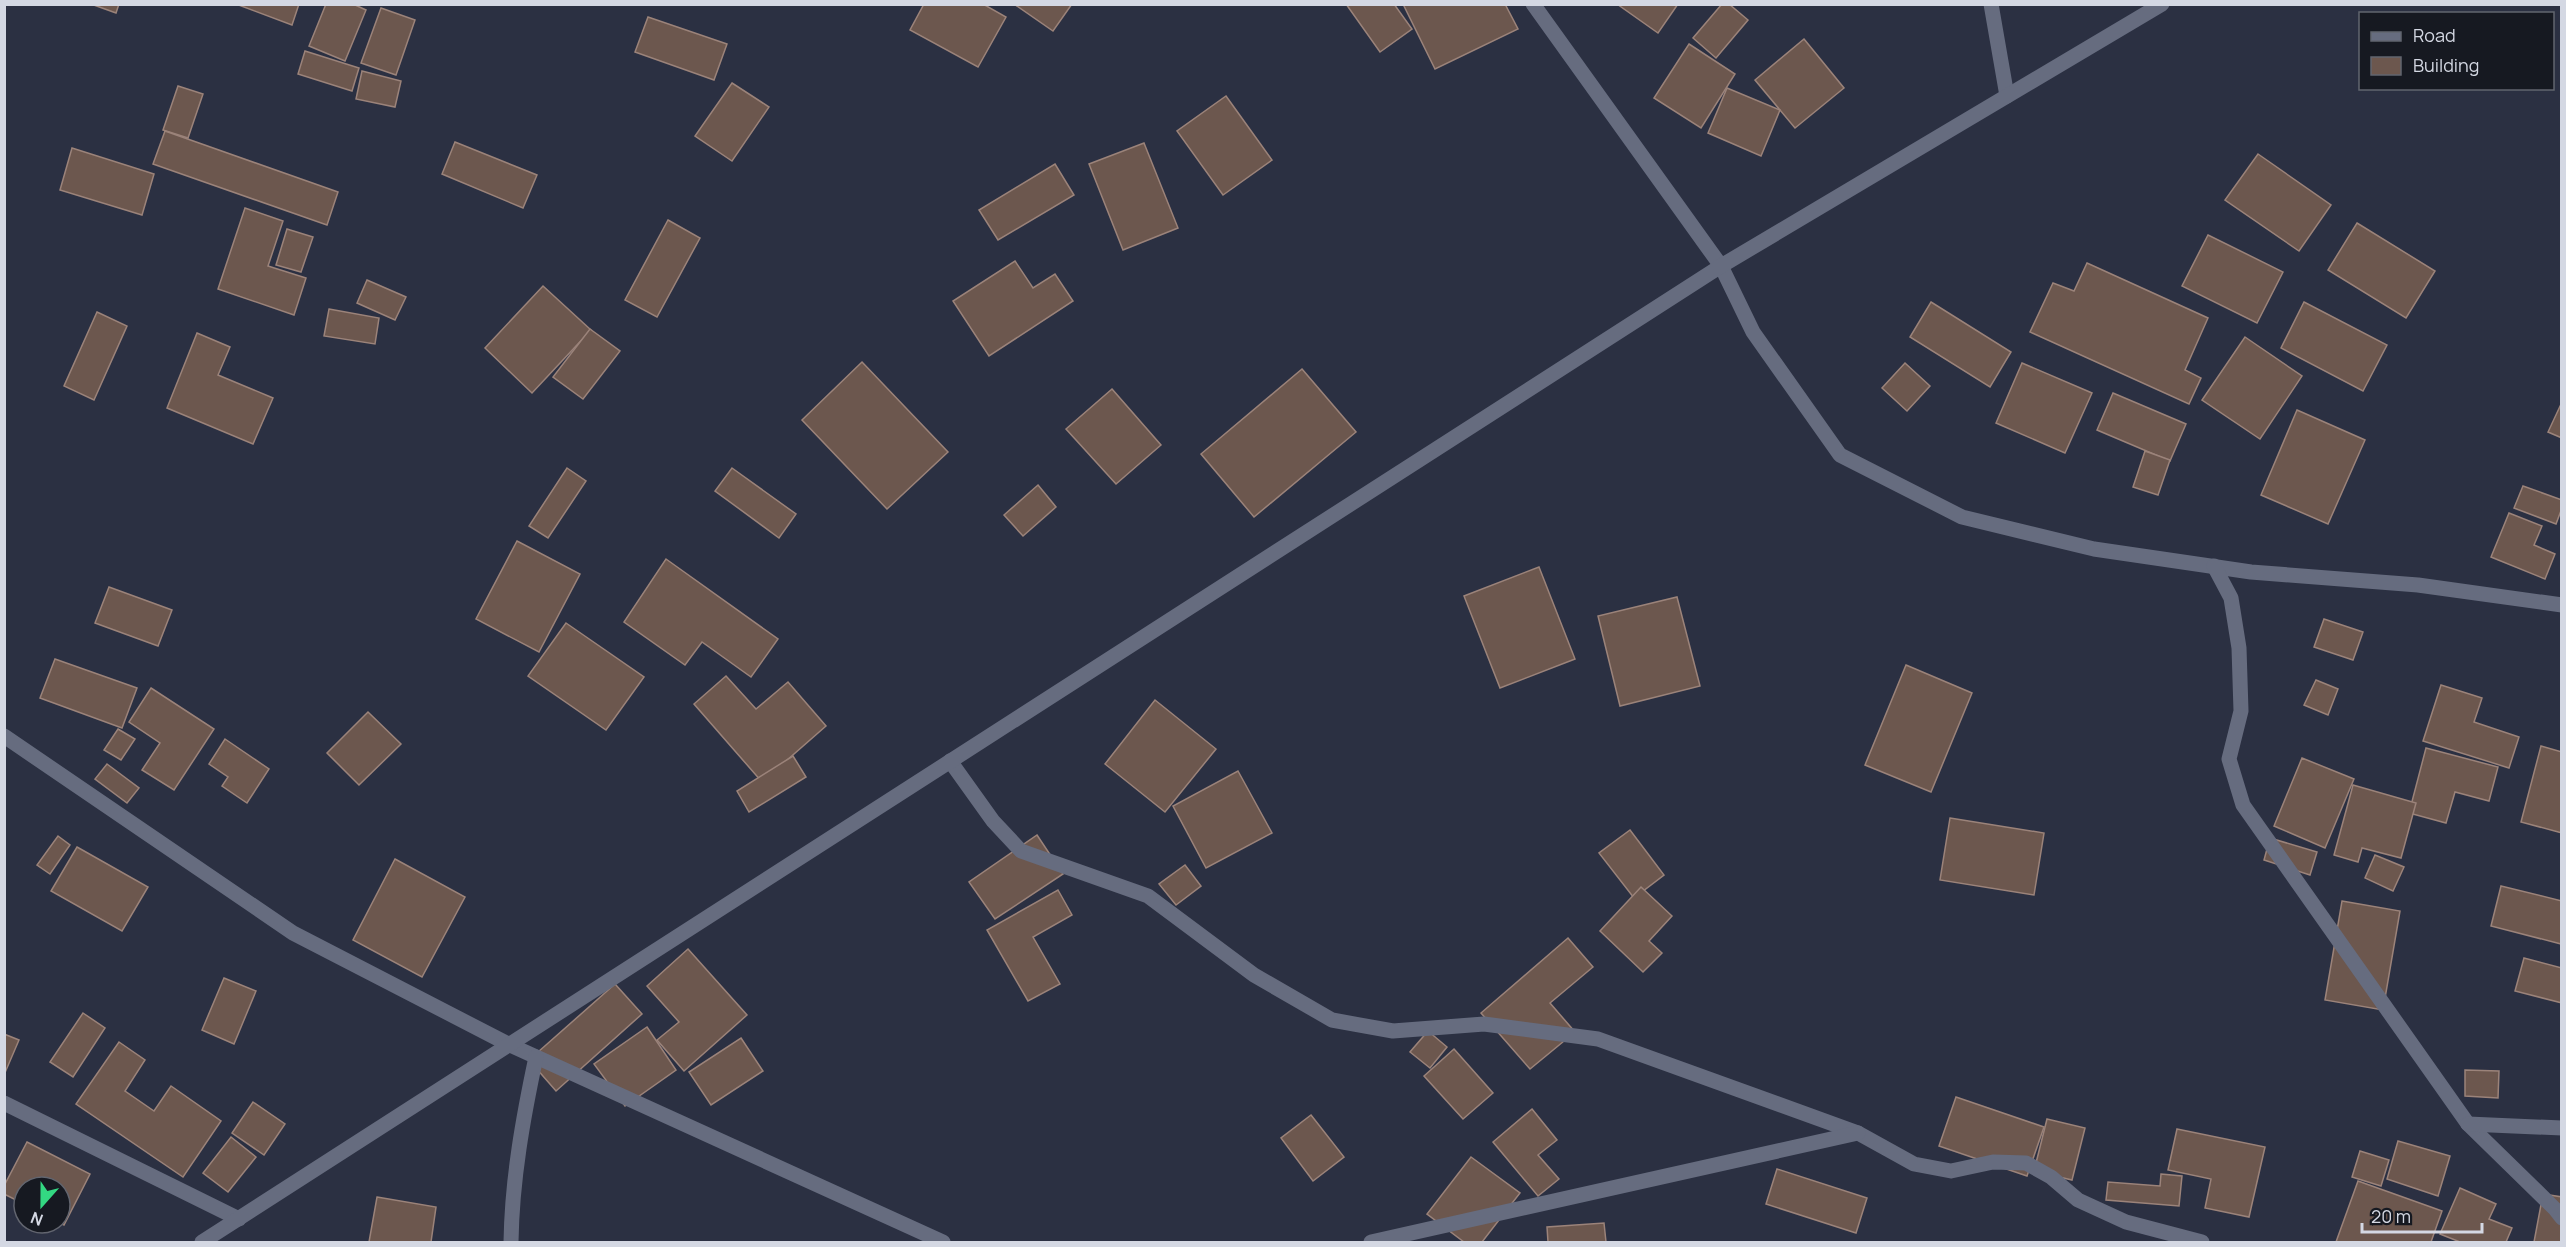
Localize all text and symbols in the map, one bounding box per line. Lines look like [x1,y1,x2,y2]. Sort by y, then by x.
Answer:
legend [2359,12,2554,90]
text: Road [2413,23,2456,47]
text: Building [2413,53,2479,77]
north arrow [12,1175,72,1235]
scale bar [2362,1196,2482,1234]
text: 20 m [2371,1204,2411,1228]
text: N [27,1207,46,1231]

